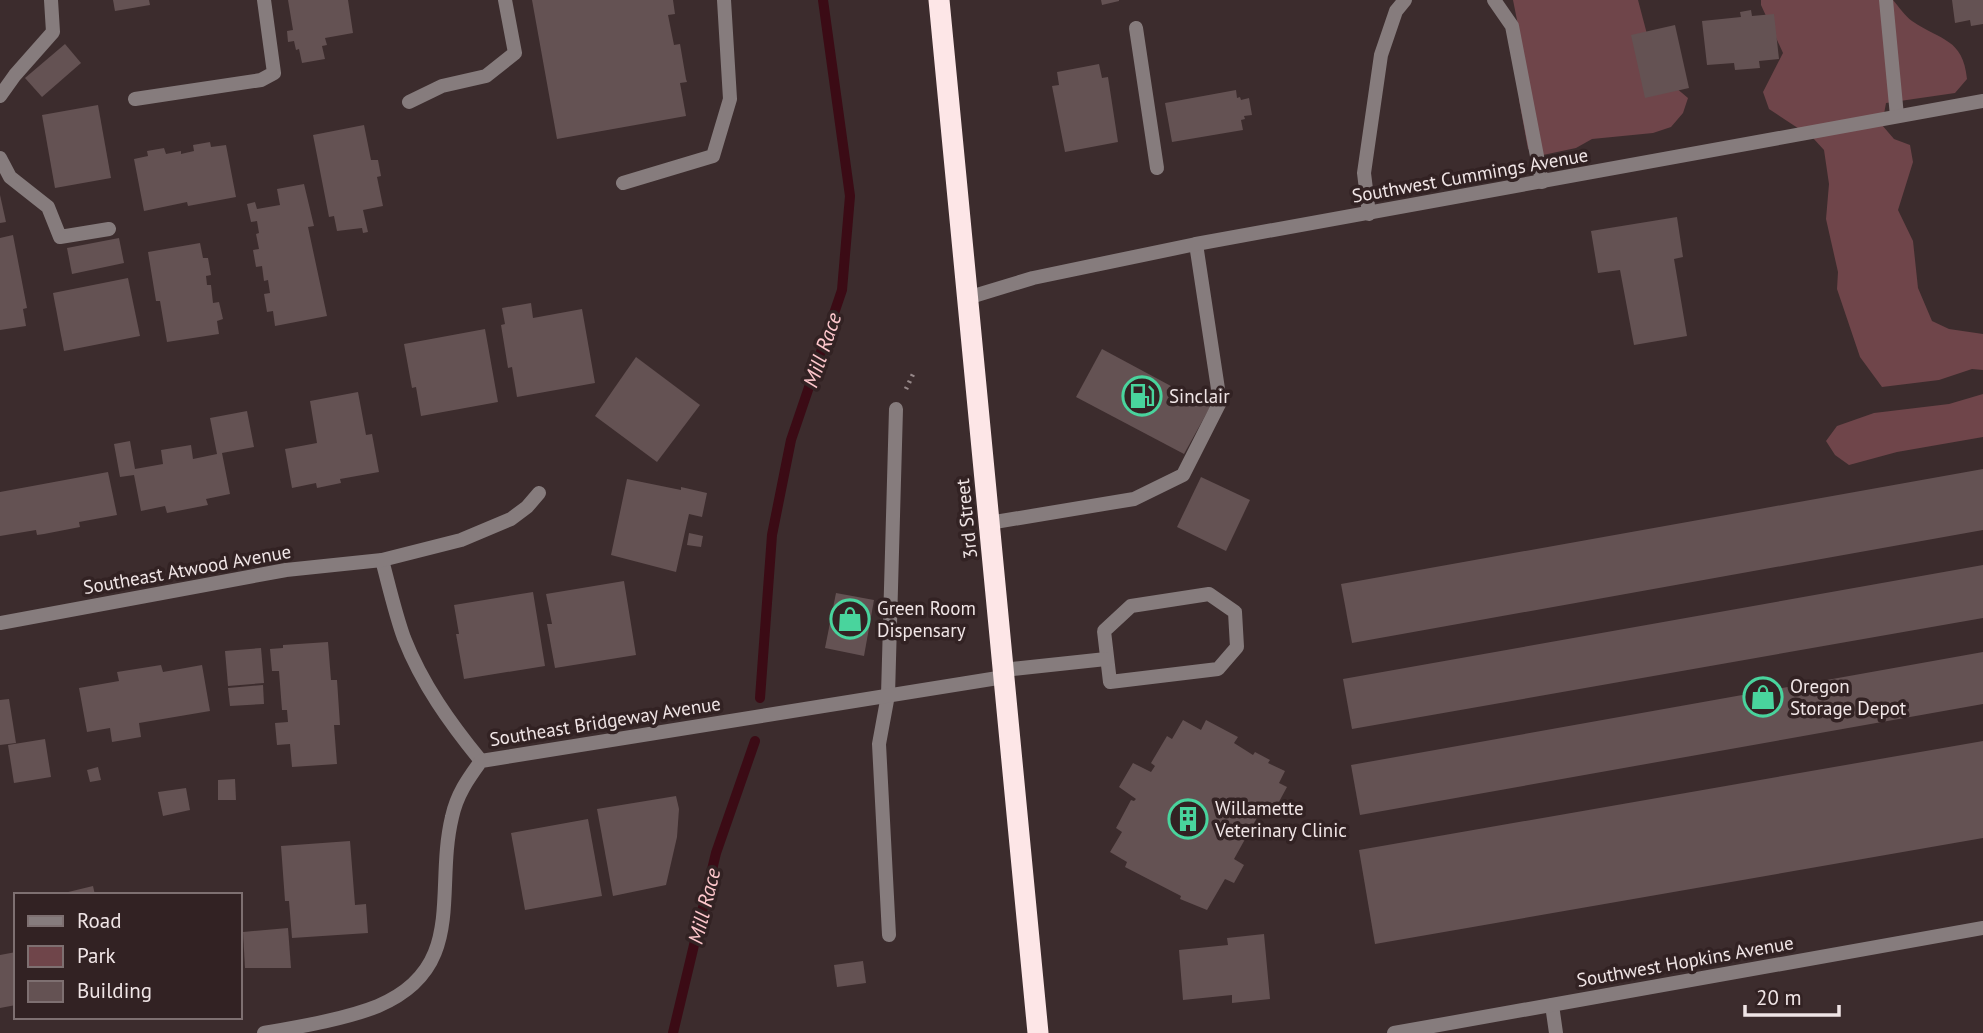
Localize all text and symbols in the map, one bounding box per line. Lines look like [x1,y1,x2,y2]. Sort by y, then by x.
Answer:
street label: Southwest Cummings Avenue [1350,142,1590,208]
water label: Mill Race [797,309,847,391]
fuel station icon: Sinclair [1121,375,1163,417]
place label: Sinclair [1169,384,1230,408]
street label: 3rd Street [950,477,982,560]
street label: Southeast Atwood Avenue [81,539,293,599]
place label: Green Room Dispensary [877,596,976,642]
shop icon: Green Room Dispensary [829,598,871,640]
place label: Oregon Storage Depot [1790,674,1907,720]
shop icon: Oregon Storage Depot [1742,676,1784,718]
street label: Southeast Bridgeway Avenue [488,691,722,751]
place label: Willamette Veterinary Clinic [1214,796,1347,842]
building icon: Willamette Veterinary Clinic [1167,798,1209,840]
water label: Mill Race [682,865,727,947]
legend [14,893,242,1019]
text: Road [77,907,121,934]
street label: Southwest Hopkins Avenue [1575,930,1795,992]
text: Park [77,942,116,969]
scale bar [1745,974,1840,1018]
text: Building [77,977,152,1004]
text: 20 m [1756,984,1802,1011]

